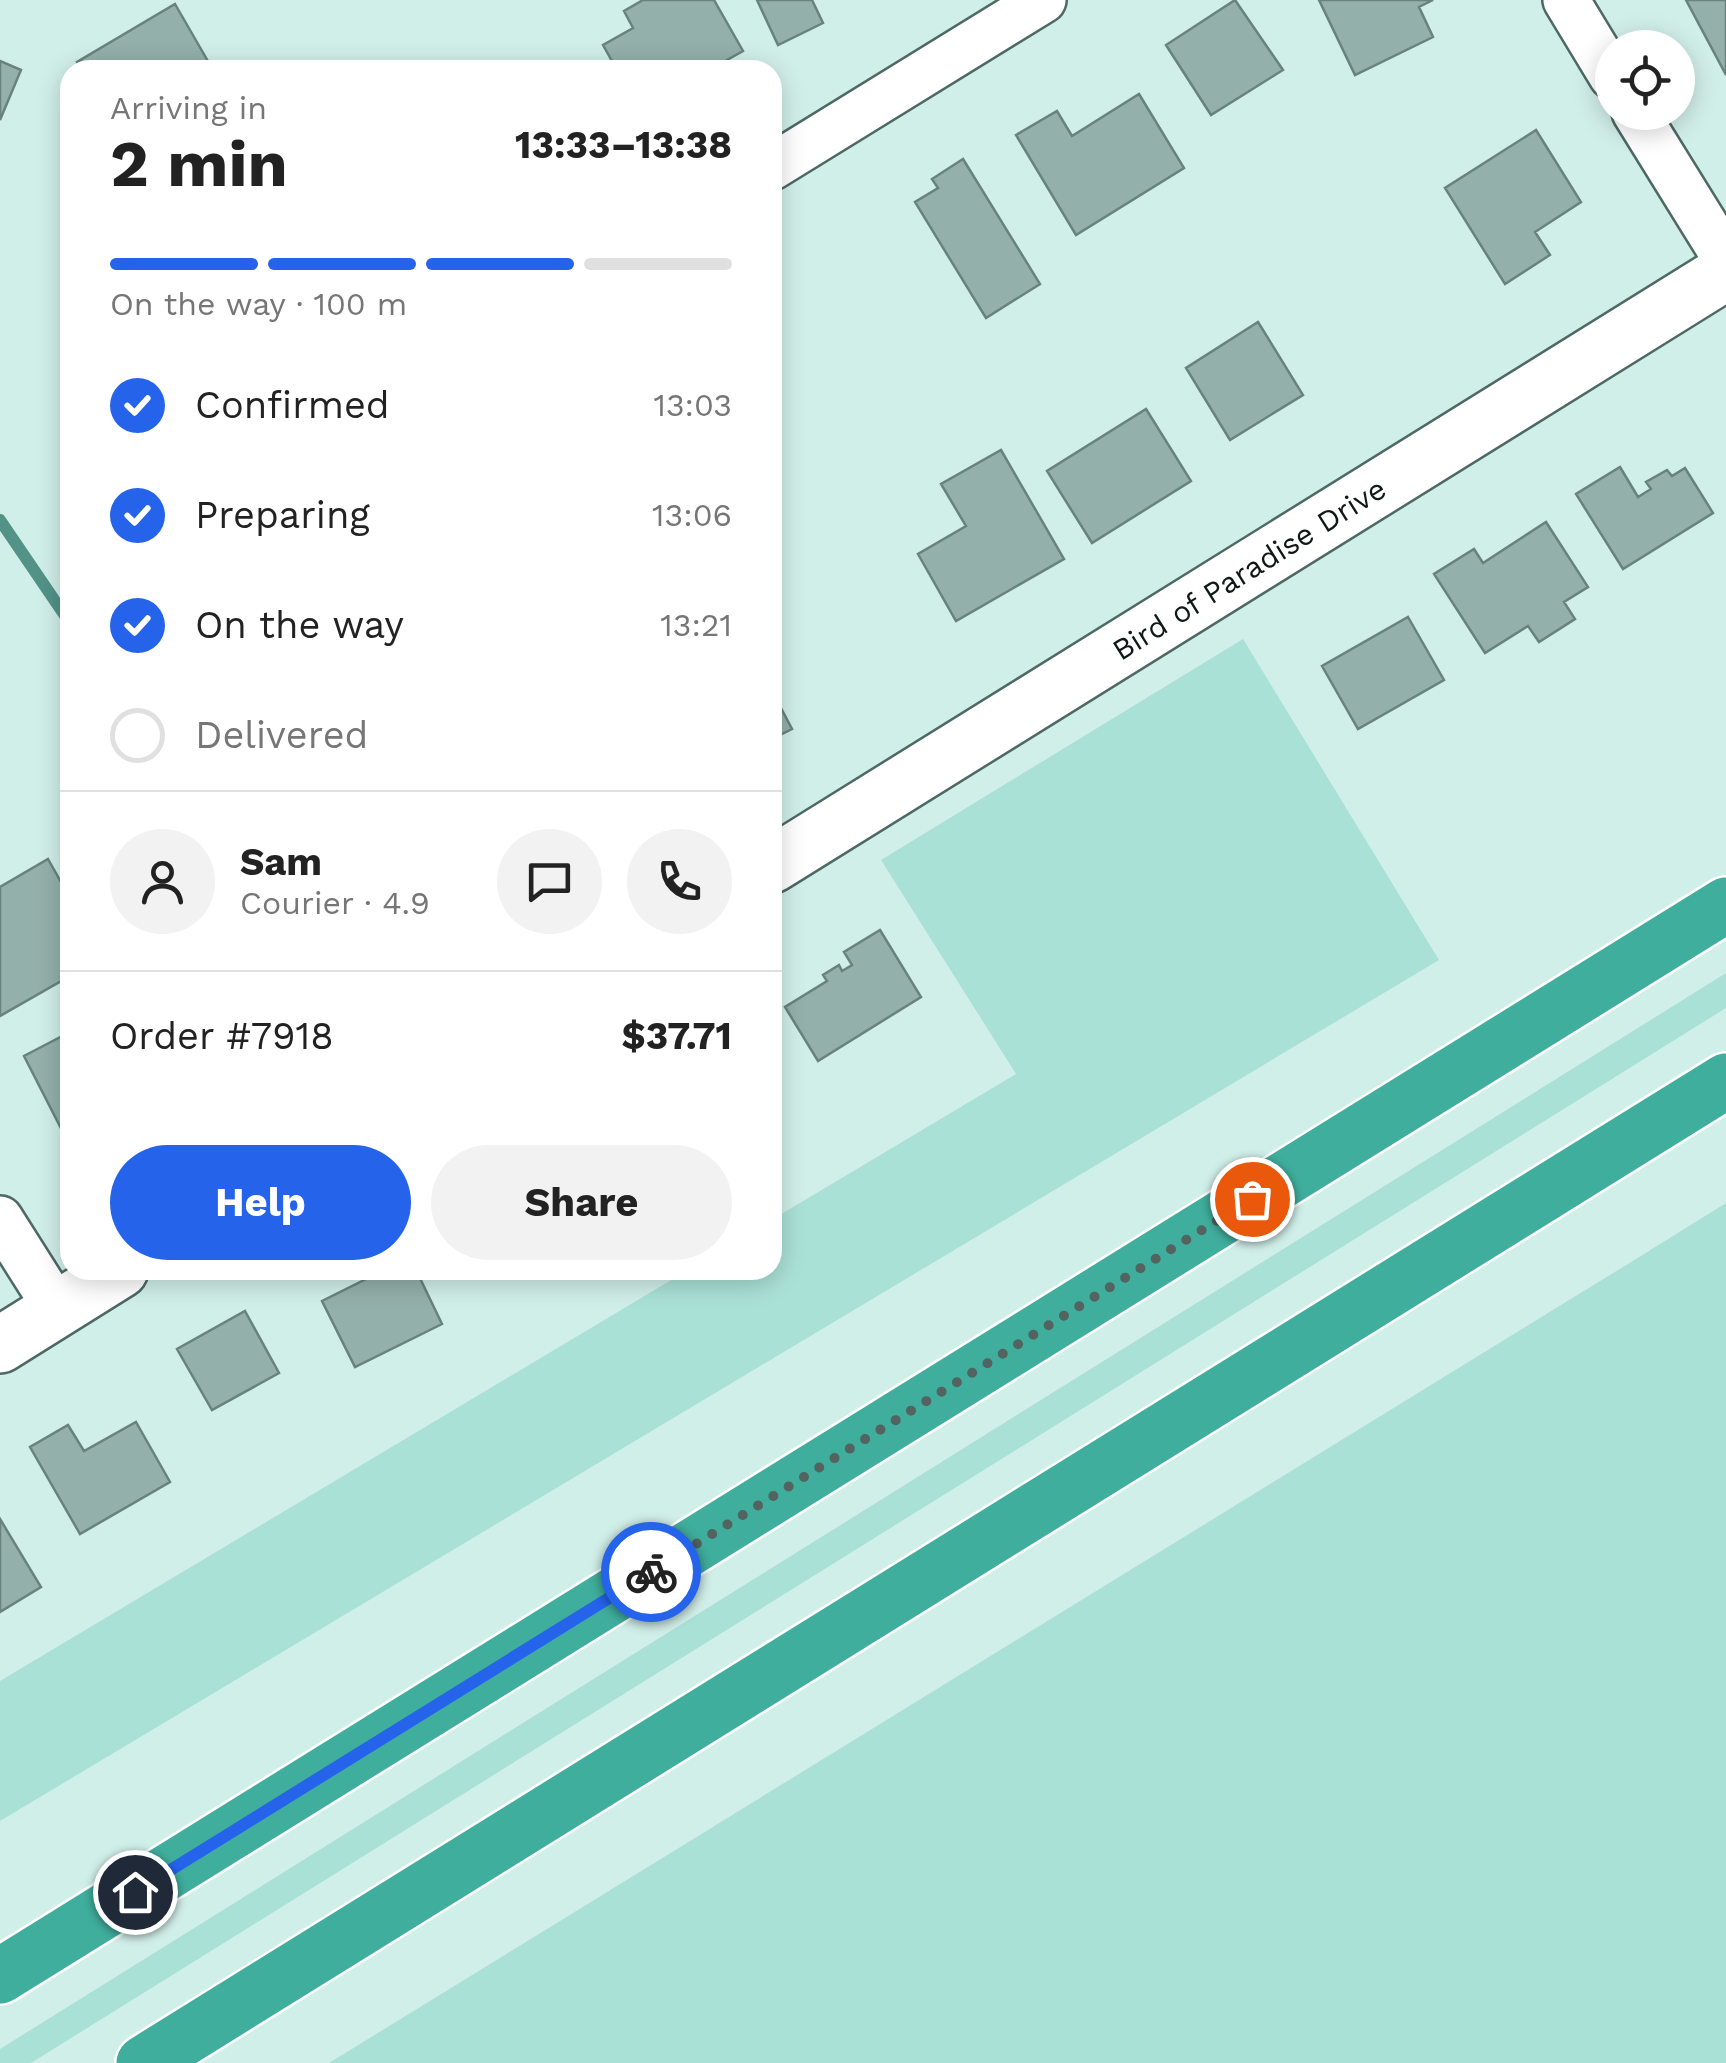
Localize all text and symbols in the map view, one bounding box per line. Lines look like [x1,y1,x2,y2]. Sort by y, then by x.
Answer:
map controls [1595,30,1695,130]
button: locate [1595,30,1695,130]
text: Arriving in [110,89,267,127]
text: 13:33–13:38 [515,123,732,167]
text: 2 min [110,126,288,202]
text: On the way · 100 m [110,285,407,323]
icon: check [110,378,165,433]
text: Confirmed [195,383,390,427]
text: 13:03 [653,386,732,424]
street label: Bird of Paradise Drive [1106,470,1392,668]
icon: check [110,488,165,543]
text: Preparing [195,493,370,537]
text: 13:06 [652,496,732,534]
icon: check [110,598,165,653]
text: On the way [195,603,404,647]
text: 13:21 [660,606,732,644]
text: Delivered [195,713,368,757]
button: person [110,829,215,934]
button: chat [497,829,602,934]
button: phone [627,829,732,934]
text: Sam [240,840,322,884]
text: Courier · 4.9 [240,884,430,922]
text: Order #7918 [110,1014,334,1058]
text: $37.71 [621,1014,732,1058]
button: Help [110,1145,411,1260]
button: Share [431,1145,732,1260]
pin [1210,1157,1295,1242]
icon: bag [1225,1172,1280,1227]
courier [601,1522,701,1622]
icon: bike [624,1545,679,1600]
pin [93,1850,178,1935]
icon: home [108,1865,163,1920]

